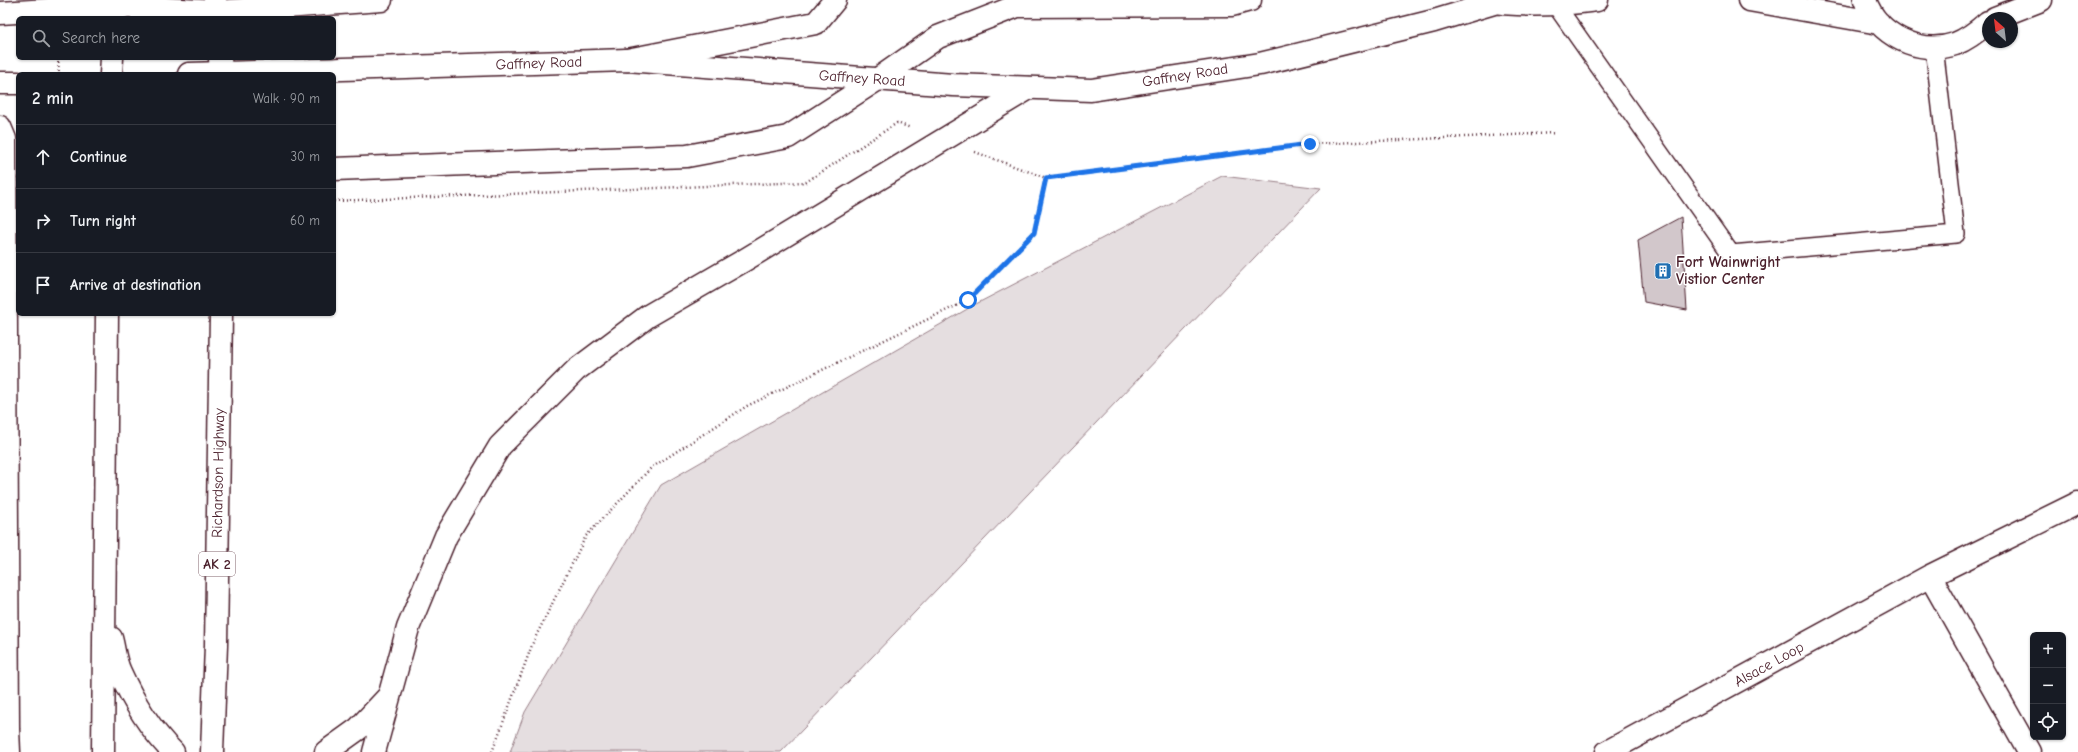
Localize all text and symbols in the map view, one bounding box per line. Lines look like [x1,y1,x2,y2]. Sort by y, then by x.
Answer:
north arrow [1982,12,2018,48]
search box [16,16,336,60]
icon: search [30,27,52,49]
text: Search here [62,29,140,47]
street label: Gaffney Road [495,52,583,74]
street label: Gaffney Road [1141,59,1229,91]
street label: Gaffney Road [818,66,906,90]
text: 2 min [32,89,73,108]
text: Walk · 90 m [253,91,320,106]
route end [1301,135,1319,153]
icon: ahead [32,146,54,168]
text: Continue [70,148,127,166]
text: 30 m [290,149,320,164]
icon: right [32,210,54,232]
text: Turn right [70,212,136,230]
text: 60 m [290,213,320,228]
place label: Fort Wainwright Vistior Center [1676,253,1781,288]
building icon: Fort Wainwright Vistior Center [1653,261,1673,281]
icon: arrive [32,274,54,296]
text: Arrive at destination [70,276,201,294]
route start [959,291,977,309]
street label: Richardson Highway [208,408,228,538]
road number: AK 2 [199,552,235,576]
map controls [2030,632,2066,740]
button: + [2030,632,2066,668]
street label: Alsace Loop [1731,638,1807,690]
button: − [2030,668,2066,704]
button: locate [2030,704,2066,740]

